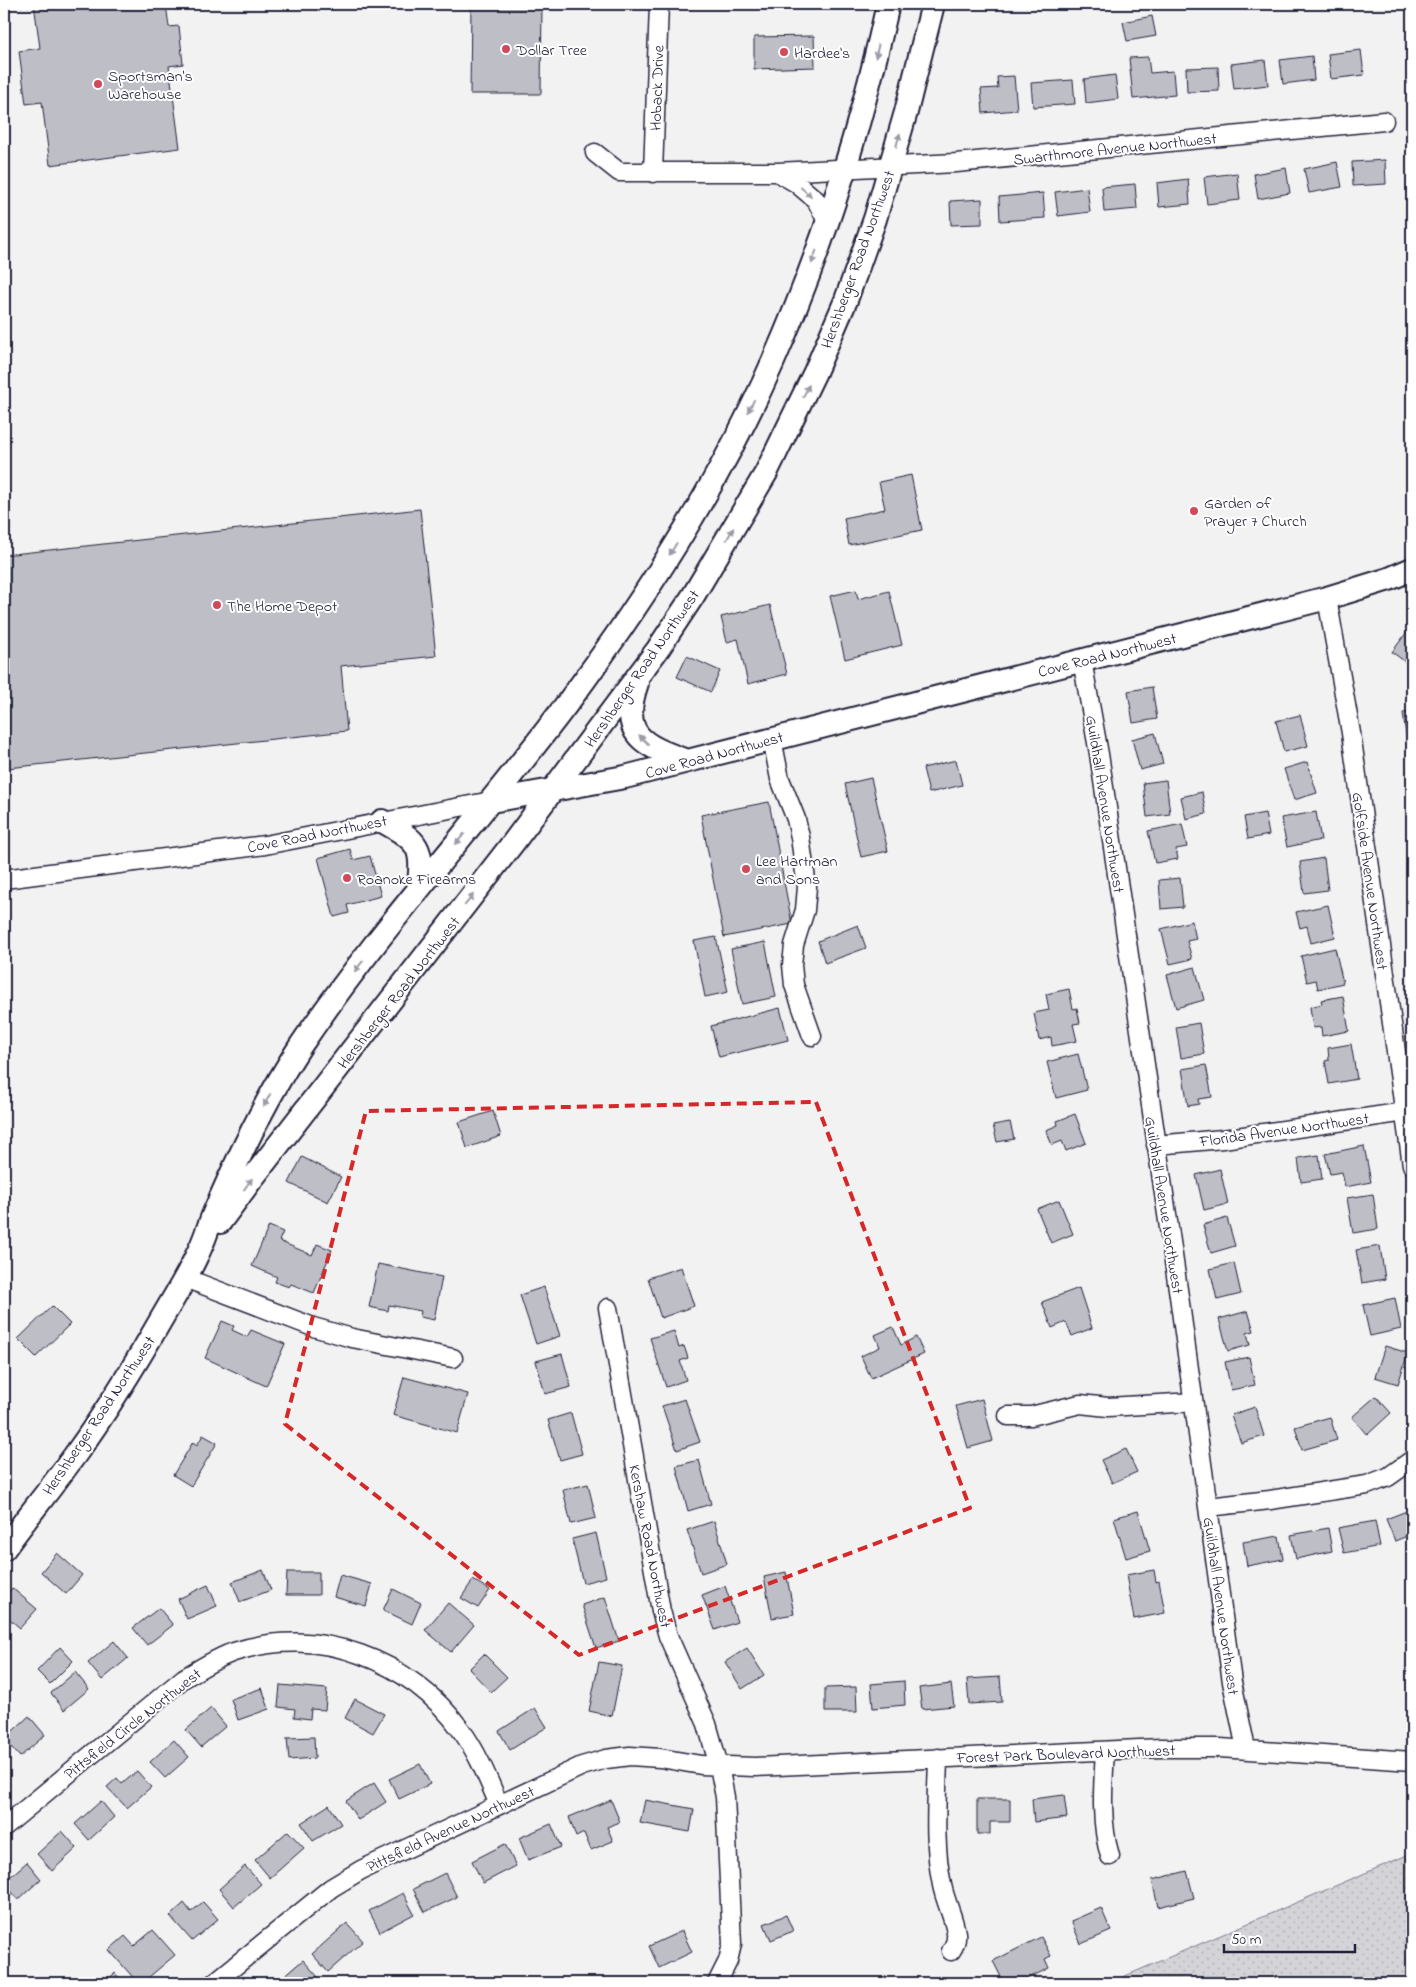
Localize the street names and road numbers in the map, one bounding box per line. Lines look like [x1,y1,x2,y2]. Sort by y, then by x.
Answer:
street label: Hoback Drive [645,44,672,131]
street label: Swarthmore Avenue Northwest [1012,127,1219,173]
street label: Hershberger Road Northwest [815,167,903,352]
street label: Hershberger Road Northwest [579,585,707,753]
street label: Cove Road Northwest [1036,627,1180,685]
street label: Guildhall Avenue Northwest [1078,714,1130,895]
street label: Cove Road Northwest [643,726,787,786]
street label: Golfside Avenue Northwest [1345,791,1393,972]
street label: Cove Road Northwest [245,810,390,860]
street label: Hershberger Road Northwest [332,911,467,1075]
street label: Florida Avenue Northwest [1197,1107,1371,1155]
street label: Guildhall Avenue Northwest [1137,1115,1189,1296]
street label: Hershberger Road Northwest [37,1331,163,1501]
street label: Kershaw Road Northwest [621,1463,677,1631]
street label: Guildhall Avenue Northwest [1196,1516,1244,1697]
street label: Pittsfield Circle Northwest [59,1663,208,1786]
street label: Forest Park Boulevard Northwest [955,1739,1176,1771]
street label: Pittsfield Avenue Northwest [363,1780,540,1879]

